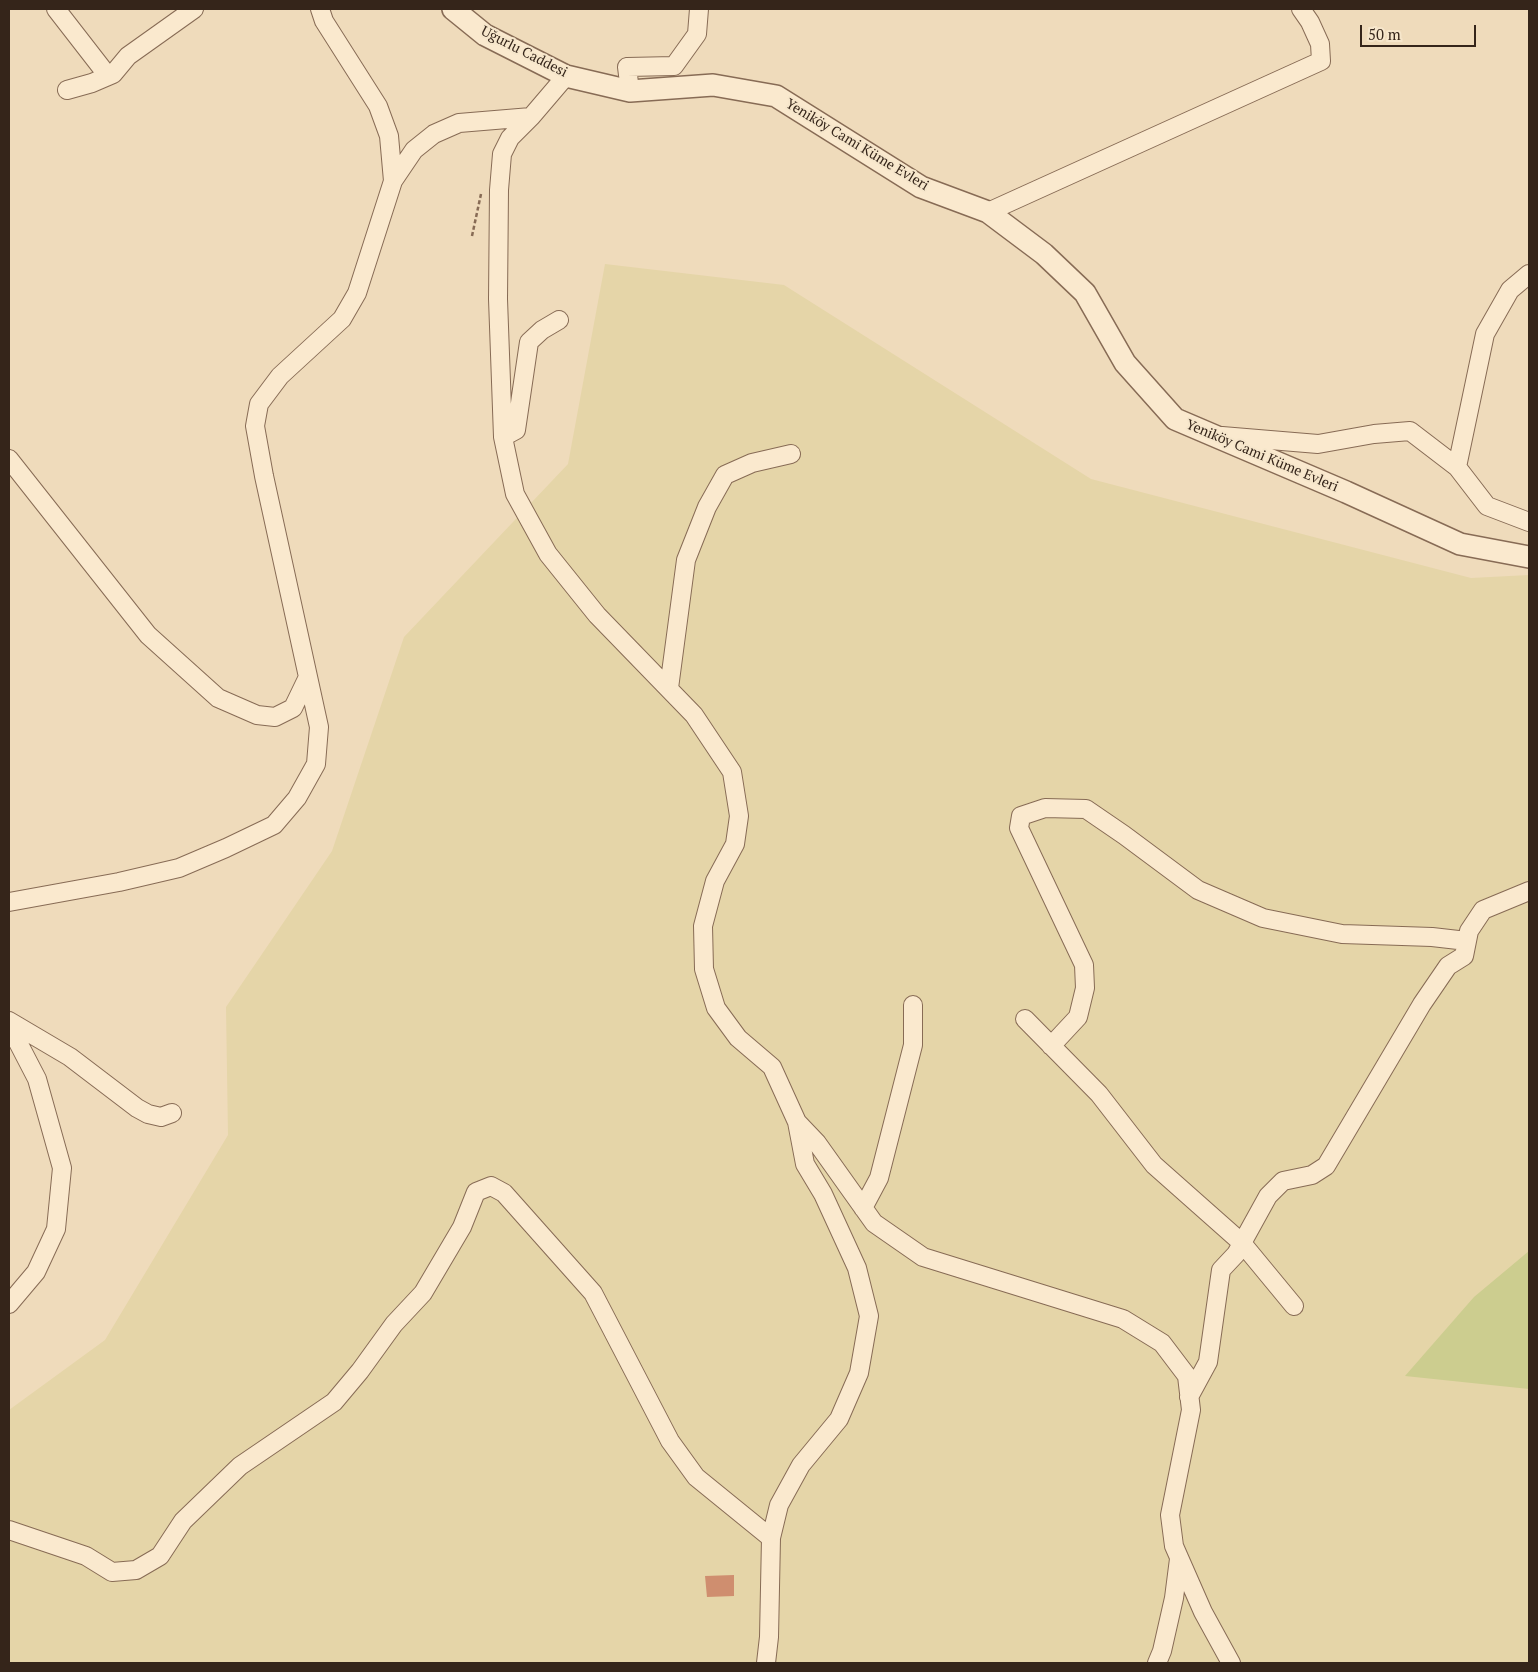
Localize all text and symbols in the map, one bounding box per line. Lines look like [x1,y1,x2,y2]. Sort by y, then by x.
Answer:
scale bar [1363,15,1479,47]
street label: Uğurlu Caddesi [478,23,570,81]
text: 50 m [1368,24,1401,44]
street label: Yeniköy Cami Küme Evleri [782,96,932,194]
street label: Yeniköy Cami Küme Evleri [1183,416,1341,496]

